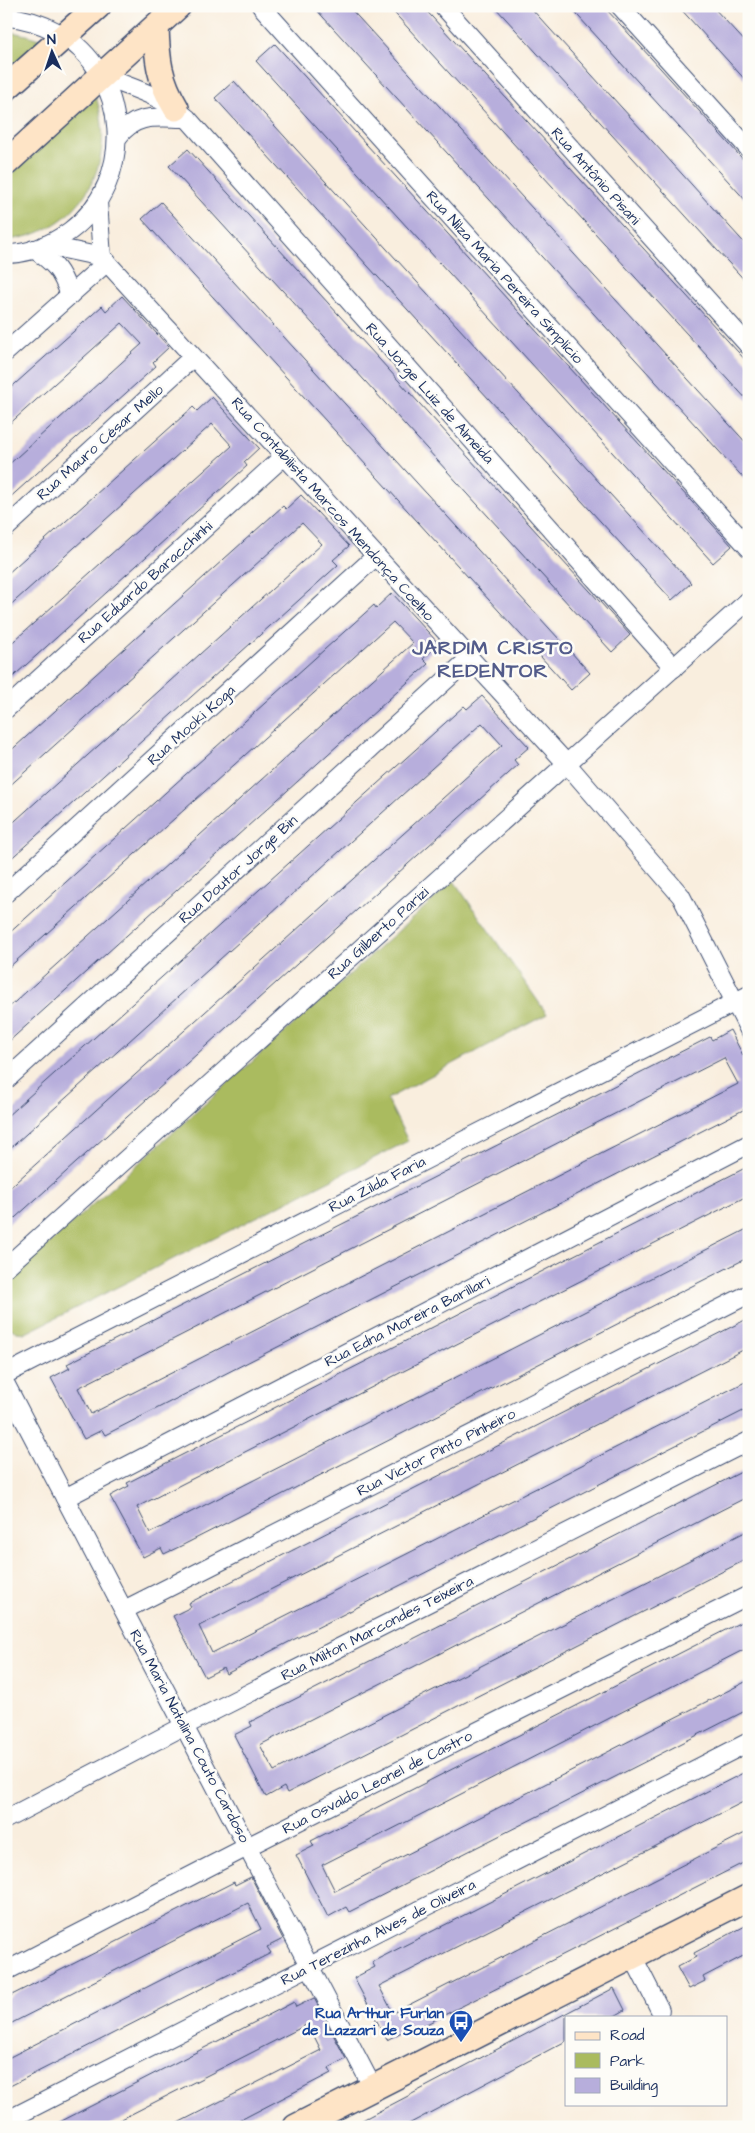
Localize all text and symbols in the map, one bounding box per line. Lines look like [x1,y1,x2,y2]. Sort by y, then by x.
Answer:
north arrow [28,28,78,78]
text: N [46,30,56,50]
street label: Rua Antônio Pisani [546,123,646,230]
street label: Rua Nilza Maria Pereira Simplício [421,186,589,369]
street label: Rua Jorge Luiz de Almeida [360,318,499,469]
street label: Rua Mauro César Mello [32,379,169,505]
street label: Rua Contabilista Marcos Mendonça Coelho [226,393,439,626]
street label: Rua Eduardo Baracchinhi [74,516,218,648]
district label: JARDIM CRISTO REDENTOR [411,634,574,685]
street label: Rua Mooki Koga [143,680,241,771]
street label: Rua Doutor Jorge Bin [174,810,303,929]
street label: Rua Gilberto Parizi [323,882,434,985]
street label: Rua Zilda Faria [325,1151,429,1218]
street label: Rua Edna Moreira Barillari [321,1270,494,1372]
street label: Rua Victor Pinto Pinheiro [353,1403,520,1502]
street label: Rua Milton Marcondes Teixeira [277,1571,477,1686]
street label: Rua Maria Natalina Couto Cardoso [124,1626,255,1847]
street label: Rua Osvaldo Leonel de Castro [279,1725,476,1840]
street label: Rua Terezinha Alves de Oliveira [277,1874,480,1991]
place label: Rua Arthur Furlan de Lazzari de Souza [302,2003,444,2041]
bus stop icon: Rua Arthur Furlan de Lazzari de Souza [448,2009,474,2043]
legend [565,2016,728,2106]
text: Road [610,2025,645,2046]
text: Park [610,2051,645,2072]
text: Building [610,2075,658,2097]

